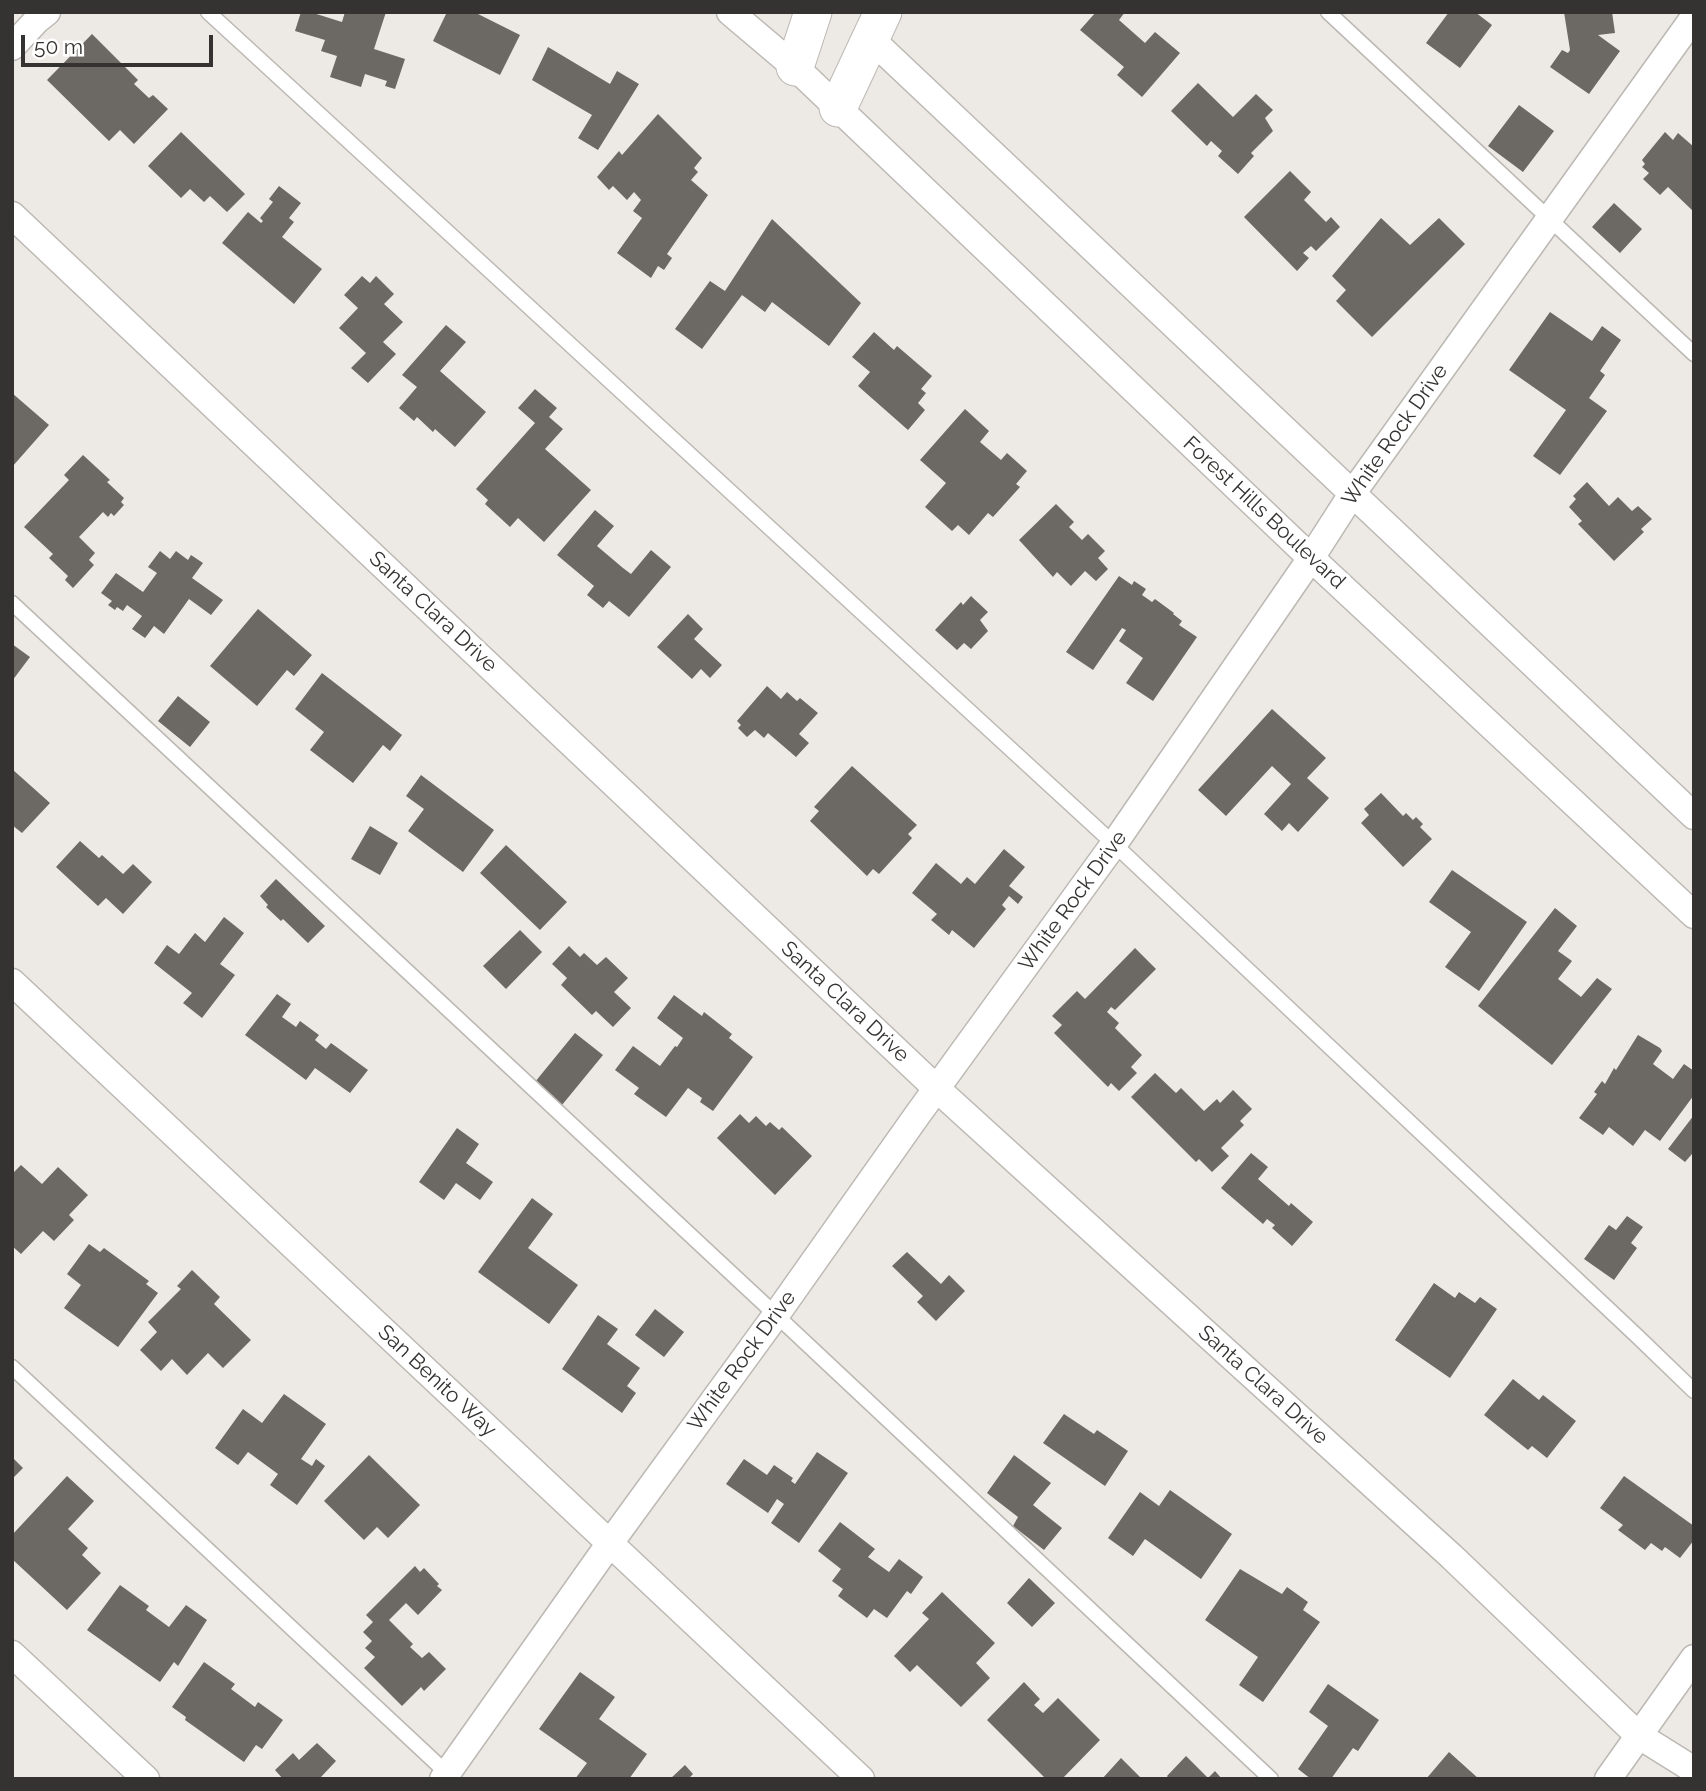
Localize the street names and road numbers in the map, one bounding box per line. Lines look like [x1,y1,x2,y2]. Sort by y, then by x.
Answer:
street label: White Rock Drive [1337,359,1453,511]
street label: Forest Hills Boulevard [1178,431,1350,595]
street label: Santa Clara Drive [364,546,502,678]
street label: White Rock Drive [1014,826,1132,976]
street label: Santa Clara Drive [776,936,914,1068]
street label: White Rock Drive [683,1286,801,1436]
street label: San Benito Way [372,1320,502,1442]
street label: Santa Clara Drive [1193,1320,1333,1450]

